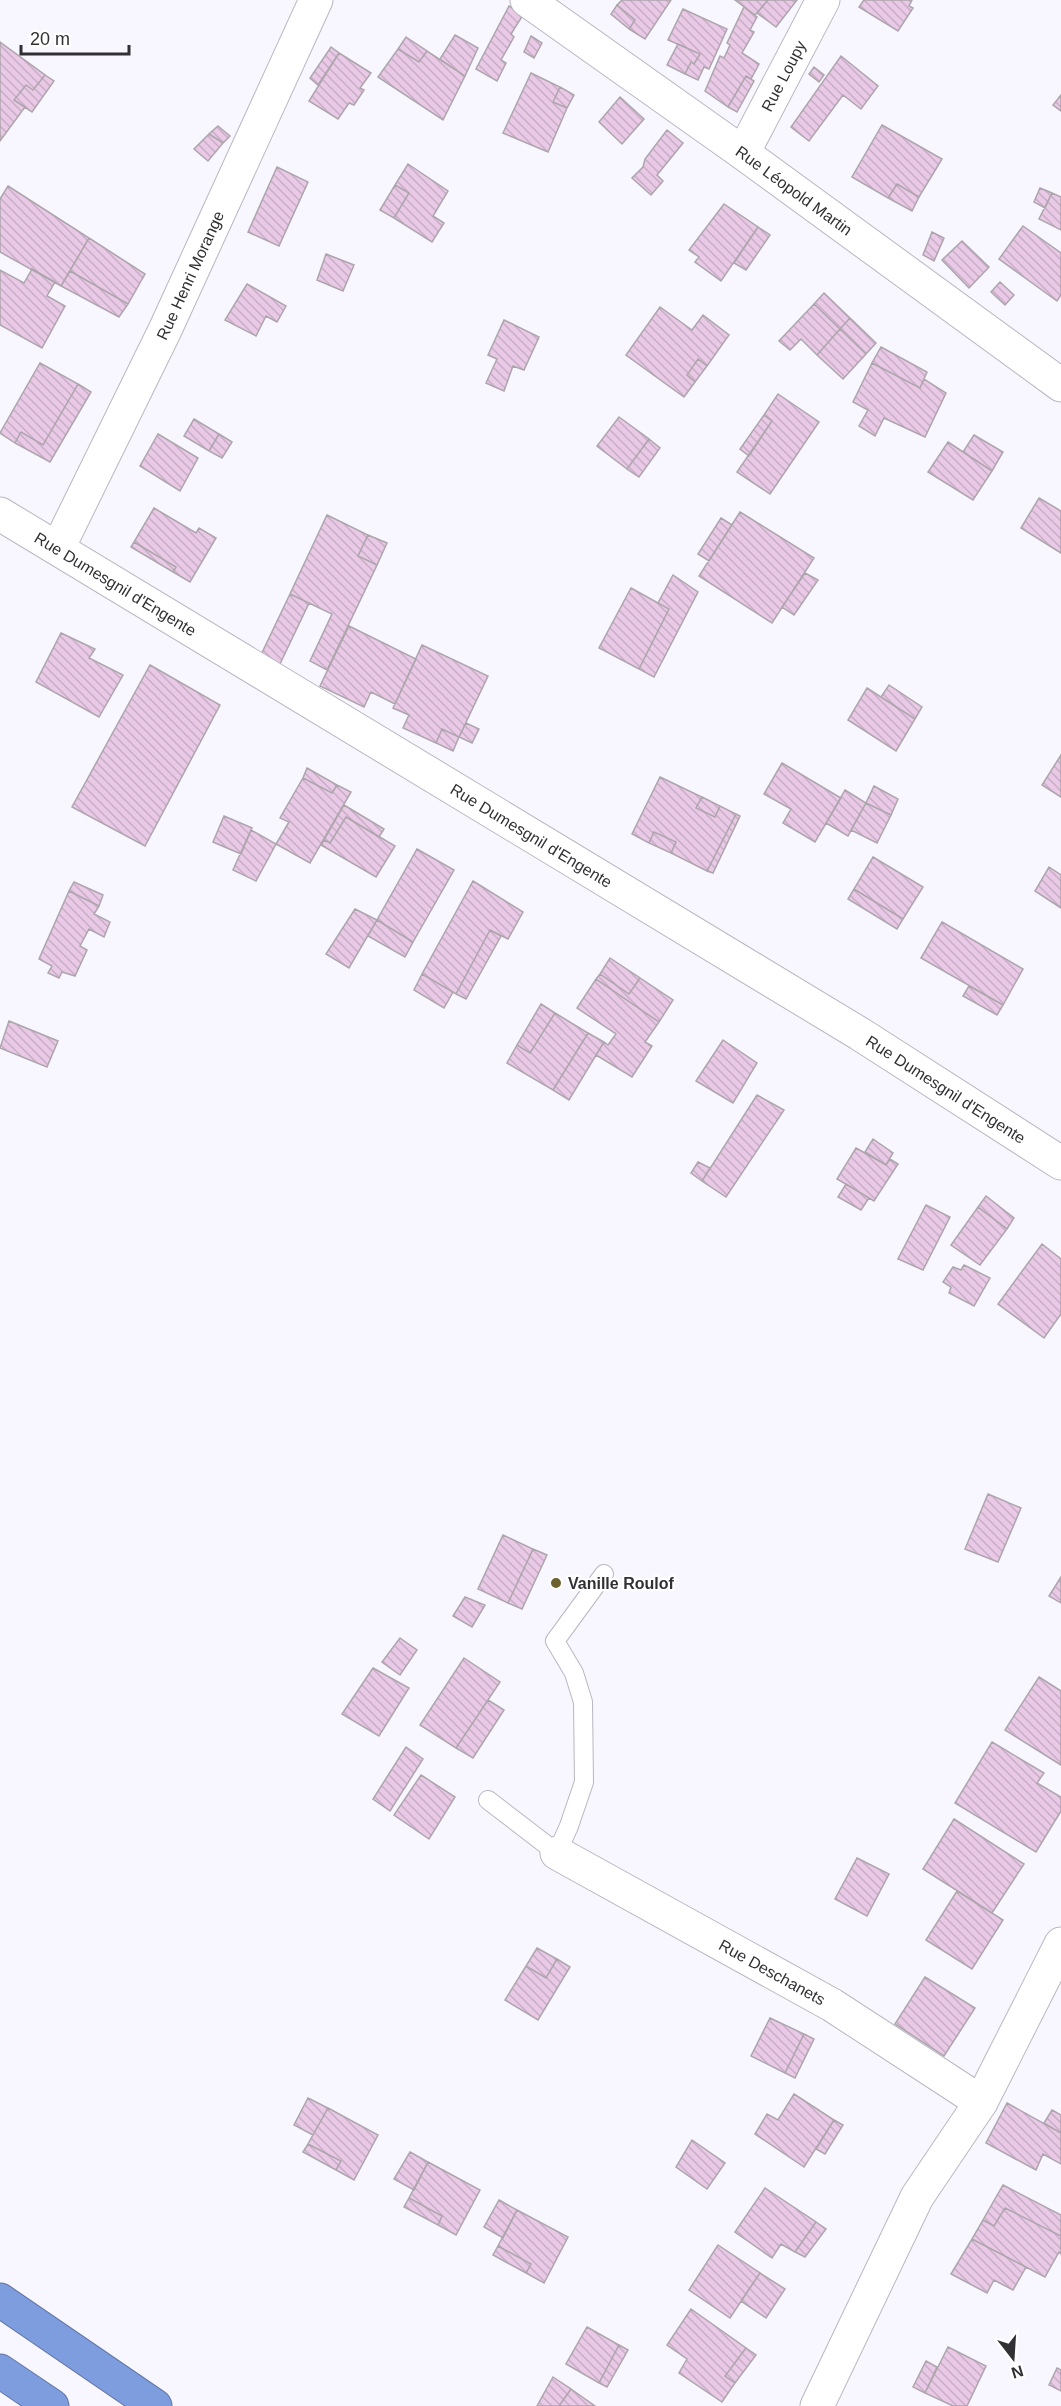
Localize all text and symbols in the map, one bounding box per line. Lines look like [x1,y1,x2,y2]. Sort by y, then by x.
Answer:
scale bar [21,18,129,56]
text: 20 m [30,29,70,49]
street label: Rue Loupy [758,38,809,114]
street label: Rue Léopold Martin [733,142,856,238]
street label: Rue Henri Morange [153,208,227,342]
street label: Rue Dumesgnil d'Engente [32,529,199,639]
street label: Rue Dumesgnil d'Engente [448,780,615,891]
street label: Rue Dumesgnil d'Engente [863,1032,1029,1146]
place label: Vanille Roulof [568,1575,674,1592]
marker: Vanille Roulof [549,1576,563,1590]
street label: Rue Deschanets [716,1936,828,2008]
north arrow [983,2328,1043,2388]
text: N [1009,2362,1025,2382]

